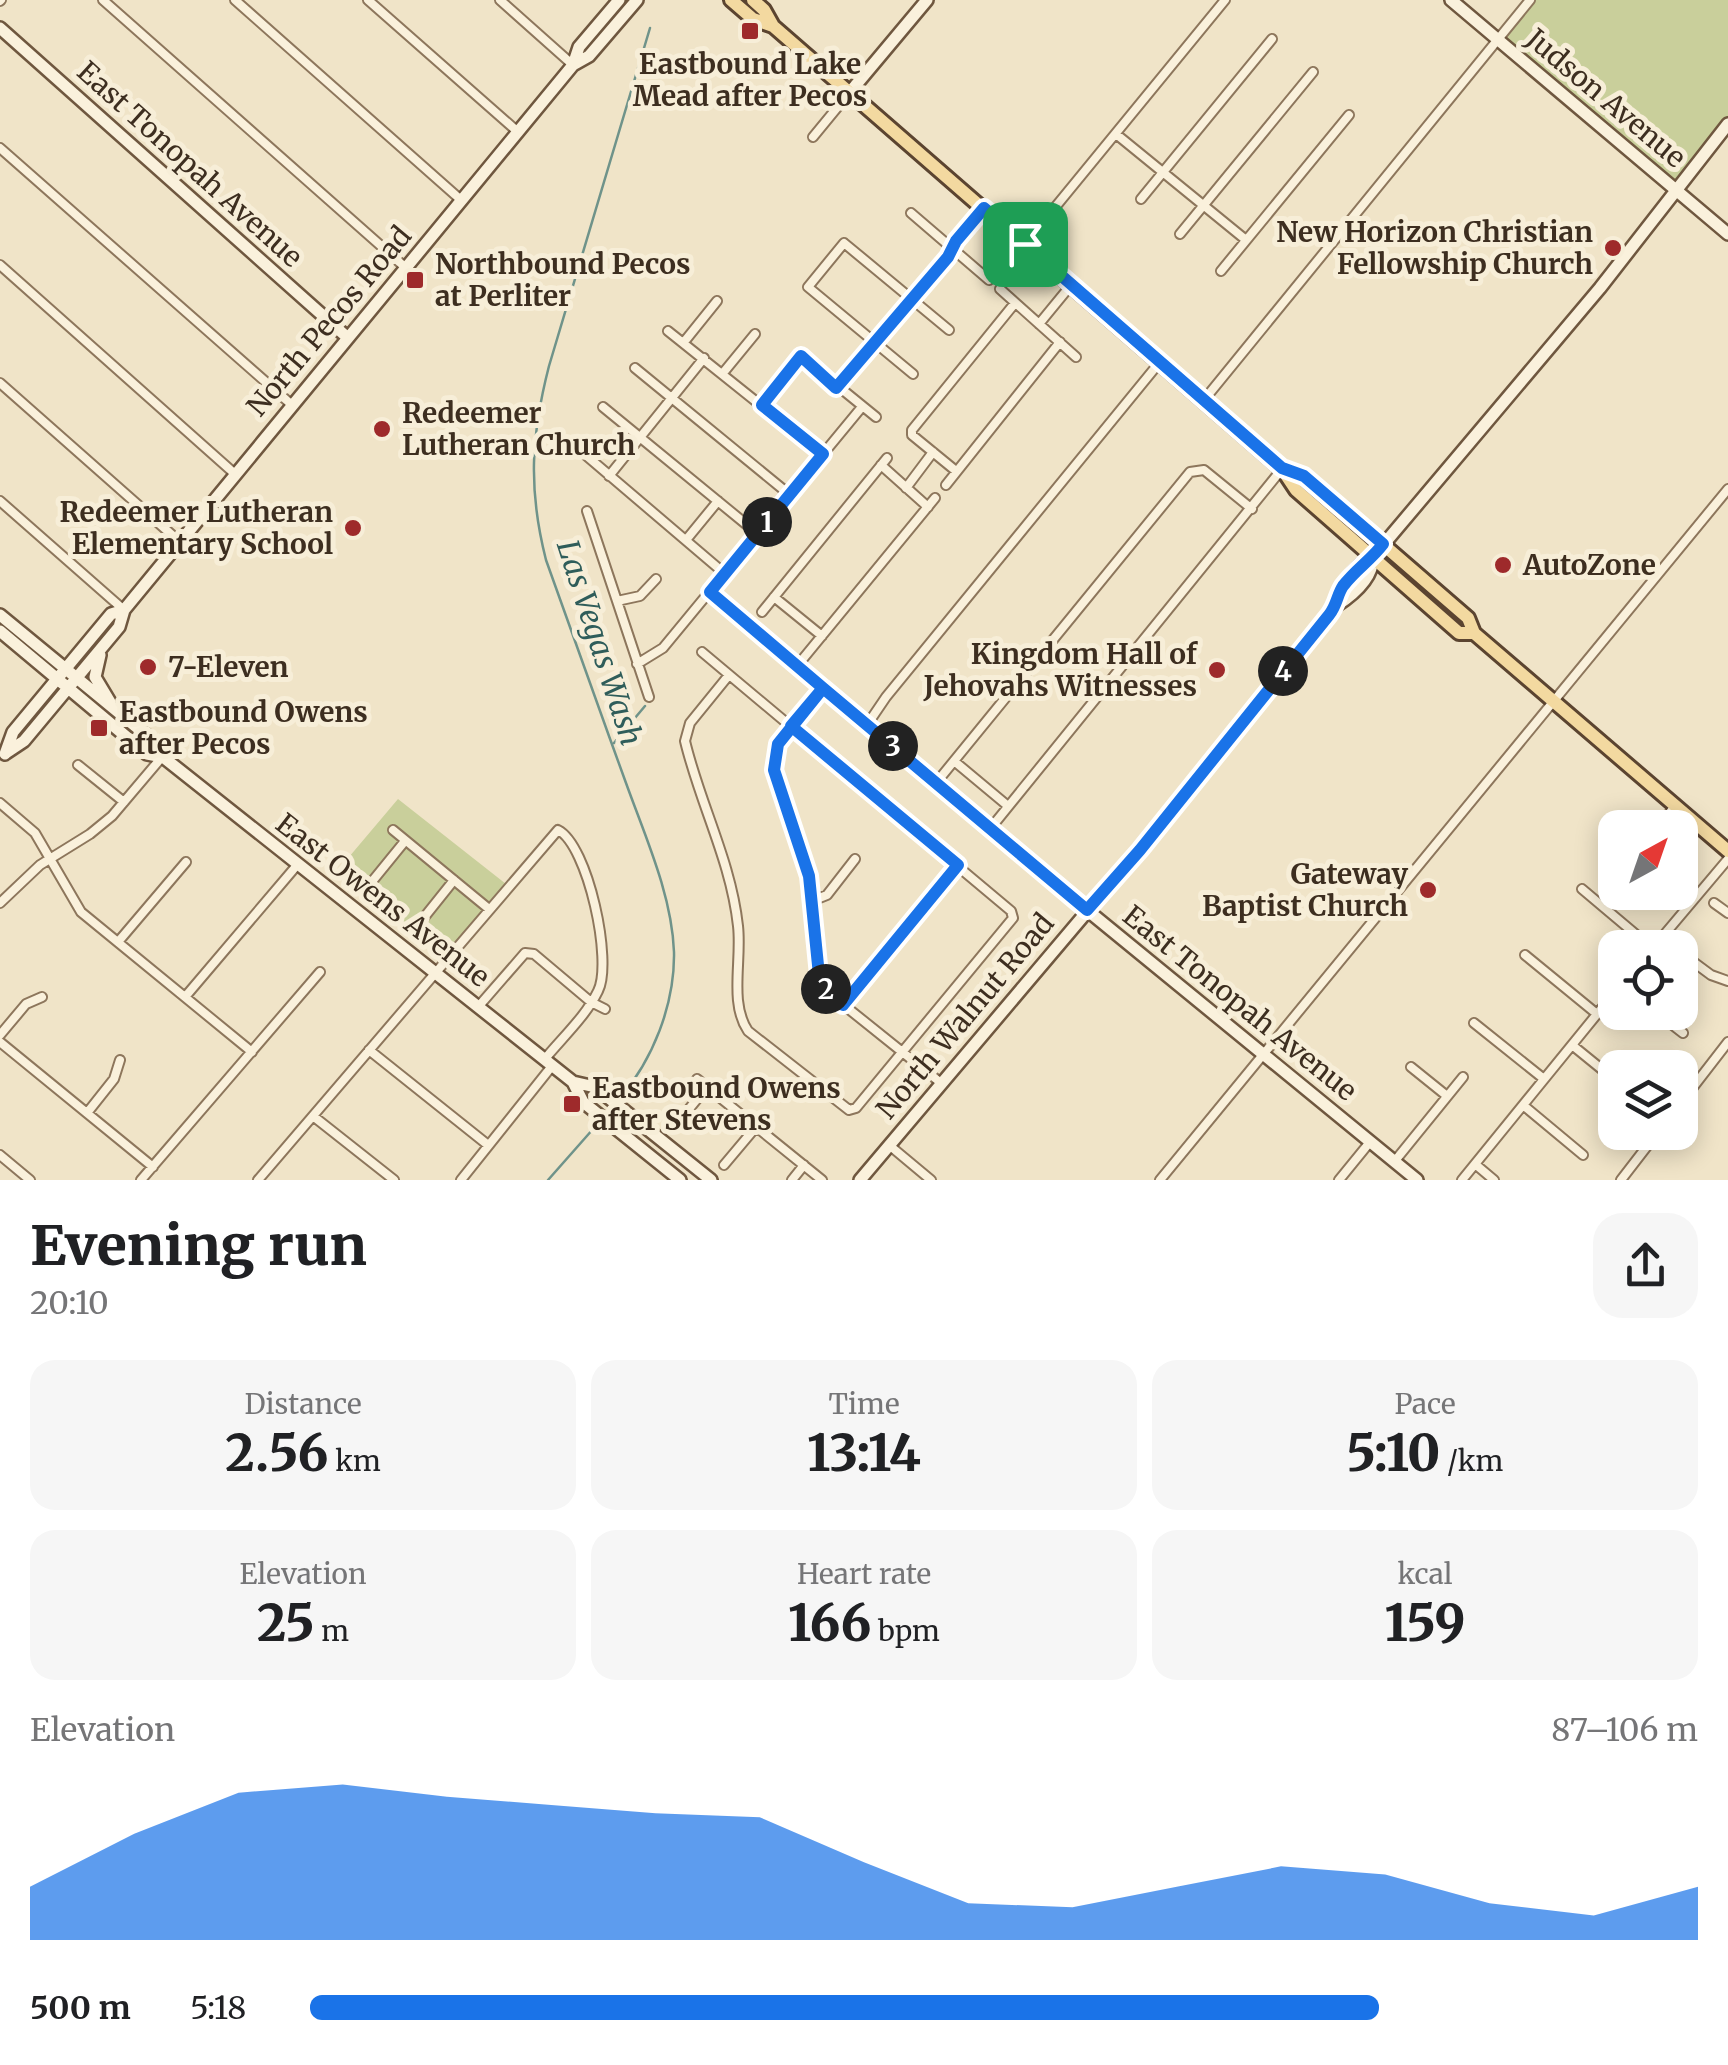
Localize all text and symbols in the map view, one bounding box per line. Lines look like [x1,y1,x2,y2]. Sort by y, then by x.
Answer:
marker: Eastbound Lake Mead after Pecos [739,20,761,42]
street label: Judson Avenue [1518,20,1693,175]
place label: Eastbound Lake Mead after Pecos [633,46,867,114]
street label: East Tonopah Avenue [70,53,310,275]
pin [983,202,1068,287]
place label: New Horizon Christian Fellowship Church [1276,214,1593,282]
icon: arrive [998,217,1053,272]
street label: North Pecos Road [239,218,419,424]
marker: New Horizon Christian Fellowship Church [1602,237,1624,259]
place label: Northbound Pecos at Perliter [435,246,690,314]
marker: Northbound Pecos at Perliter [404,269,426,291]
place label: Redeemer Lutheran Church [402,395,636,463]
marker: Redeemer Lutheran Church [371,418,393,440]
place label: Redeemer Lutheran Elementary School [60,494,333,562]
pin: 1 [742,497,792,547]
text: 1 [761,504,773,540]
marker: Redeemer Lutheran Elementary School [342,517,364,539]
water label: Las Vegas Wash [549,535,651,750]
place label: AutoZone [1522,547,1656,583]
marker: AutoZone [1492,554,1514,576]
place label: Kingdom Hall of Jehovahs Witnesses [922,636,1199,704]
pin: 4 [1258,646,1308,696]
place label: 7-Eleven [168,649,289,685]
text: 4 [1274,653,1292,689]
marker: 7-Eleven [137,656,159,678]
marker: Kingdom Hall of Jehovahs Witnesses [1206,659,1228,681]
place label: Eastbound Owens after Pecos [119,694,368,762]
marker: Eastbound Owens after Pecos [88,717,110,739]
pin: 3 [868,721,918,771]
text: 3 [885,728,901,764]
street label: East Owens Avenue [269,805,497,995]
north arrow [1598,810,1698,910]
map controls [1598,810,1698,1150]
place label: Gateway Baptist Church [1202,856,1408,924]
marker: Gateway Baptist Church [1417,879,1439,901]
street label: East Tonopah Avenue [1116,898,1364,1108]
street label: North Walnut Road [868,906,1062,1126]
button: locate [1598,930,1698,1030]
pin: 2 [801,964,851,1014]
text: 2 [818,971,834,1007]
button: layers [1598,1050,1698,1150]
place label: Eastbound Owens after Stevens [592,1070,841,1138]
marker: Eastbound Owens after Stevens [561,1093,583,1115]
text: Evening run [30,1211,367,1280]
button: share [1593,1213,1698,1318]
text: 20:10 [30,1283,109,1323]
text: Distance [244,1386,362,1422]
text: Time [829,1386,900,1422]
text: Pace [1394,1386,1456,1422]
text: 2.56 [225,1422,329,1485]
text: 13:14 [807,1422,921,1485]
text: 5:10 [1347,1422,1440,1485]
text: km [329,1443,381,1479]
text: /km [1440,1443,1503,1479]
text: Elevation [239,1556,367,1592]
text: Heart rate [797,1556,931,1592]
text: kcal [1397,1556,1453,1592]
text: 25 [257,1592,315,1655]
text: 166 [788,1592,871,1655]
text: 159 [1384,1592,1466,1655]
text: m [315,1613,349,1649]
text: bpm [871,1613,940,1649]
text: Elevation [30,1710,175,1750]
text: 87–106 m [1551,1710,1698,1750]
text: 500 m [30,1988,131,2028]
text: 5:18 [190,1988,246,2028]

